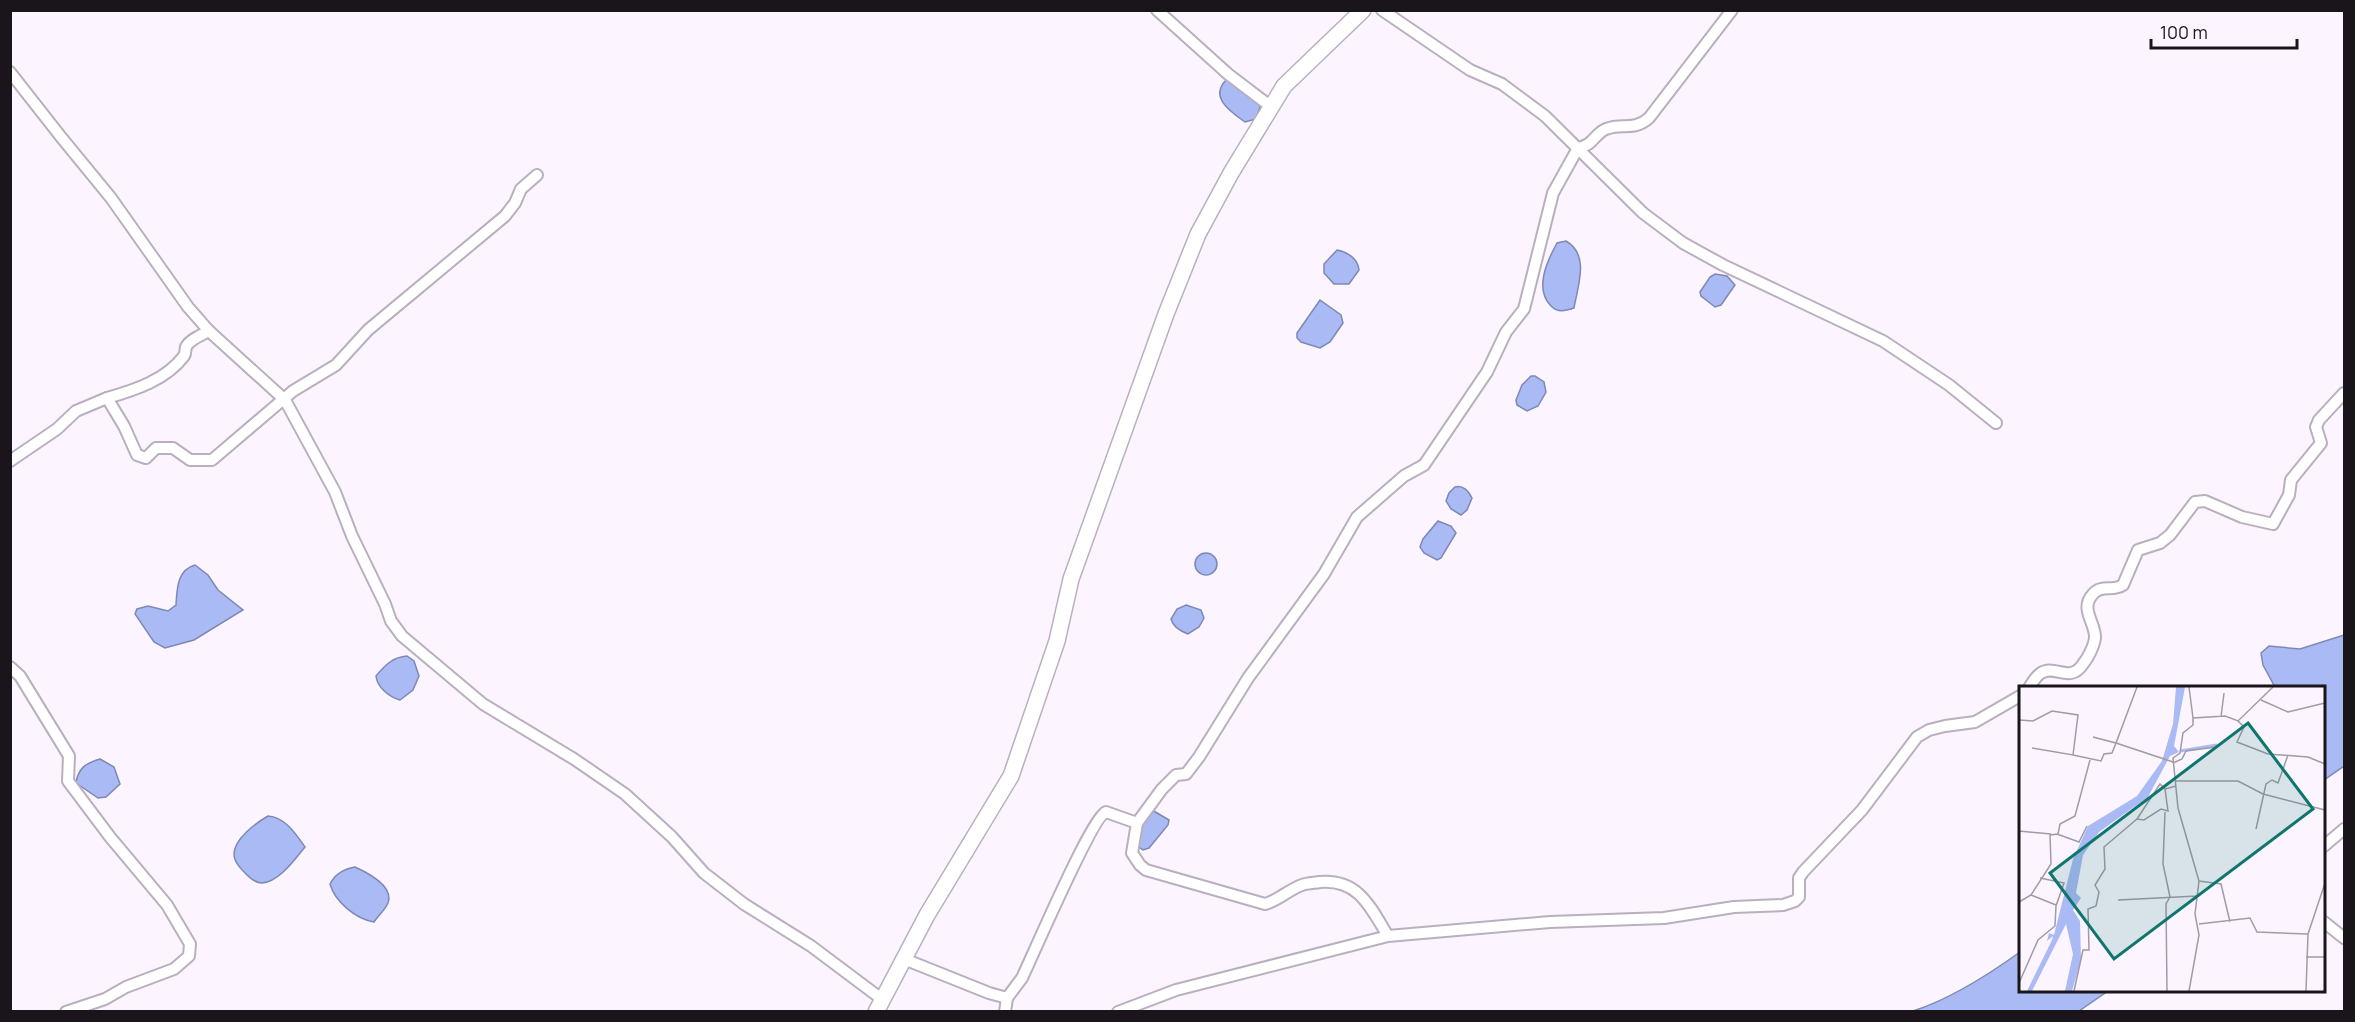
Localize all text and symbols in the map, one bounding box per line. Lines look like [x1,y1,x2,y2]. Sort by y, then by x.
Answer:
scale bar [2151,12,2296,50]
text: 100 m [2160,20,2208,44]
inset map [2019,686,2325,992]

